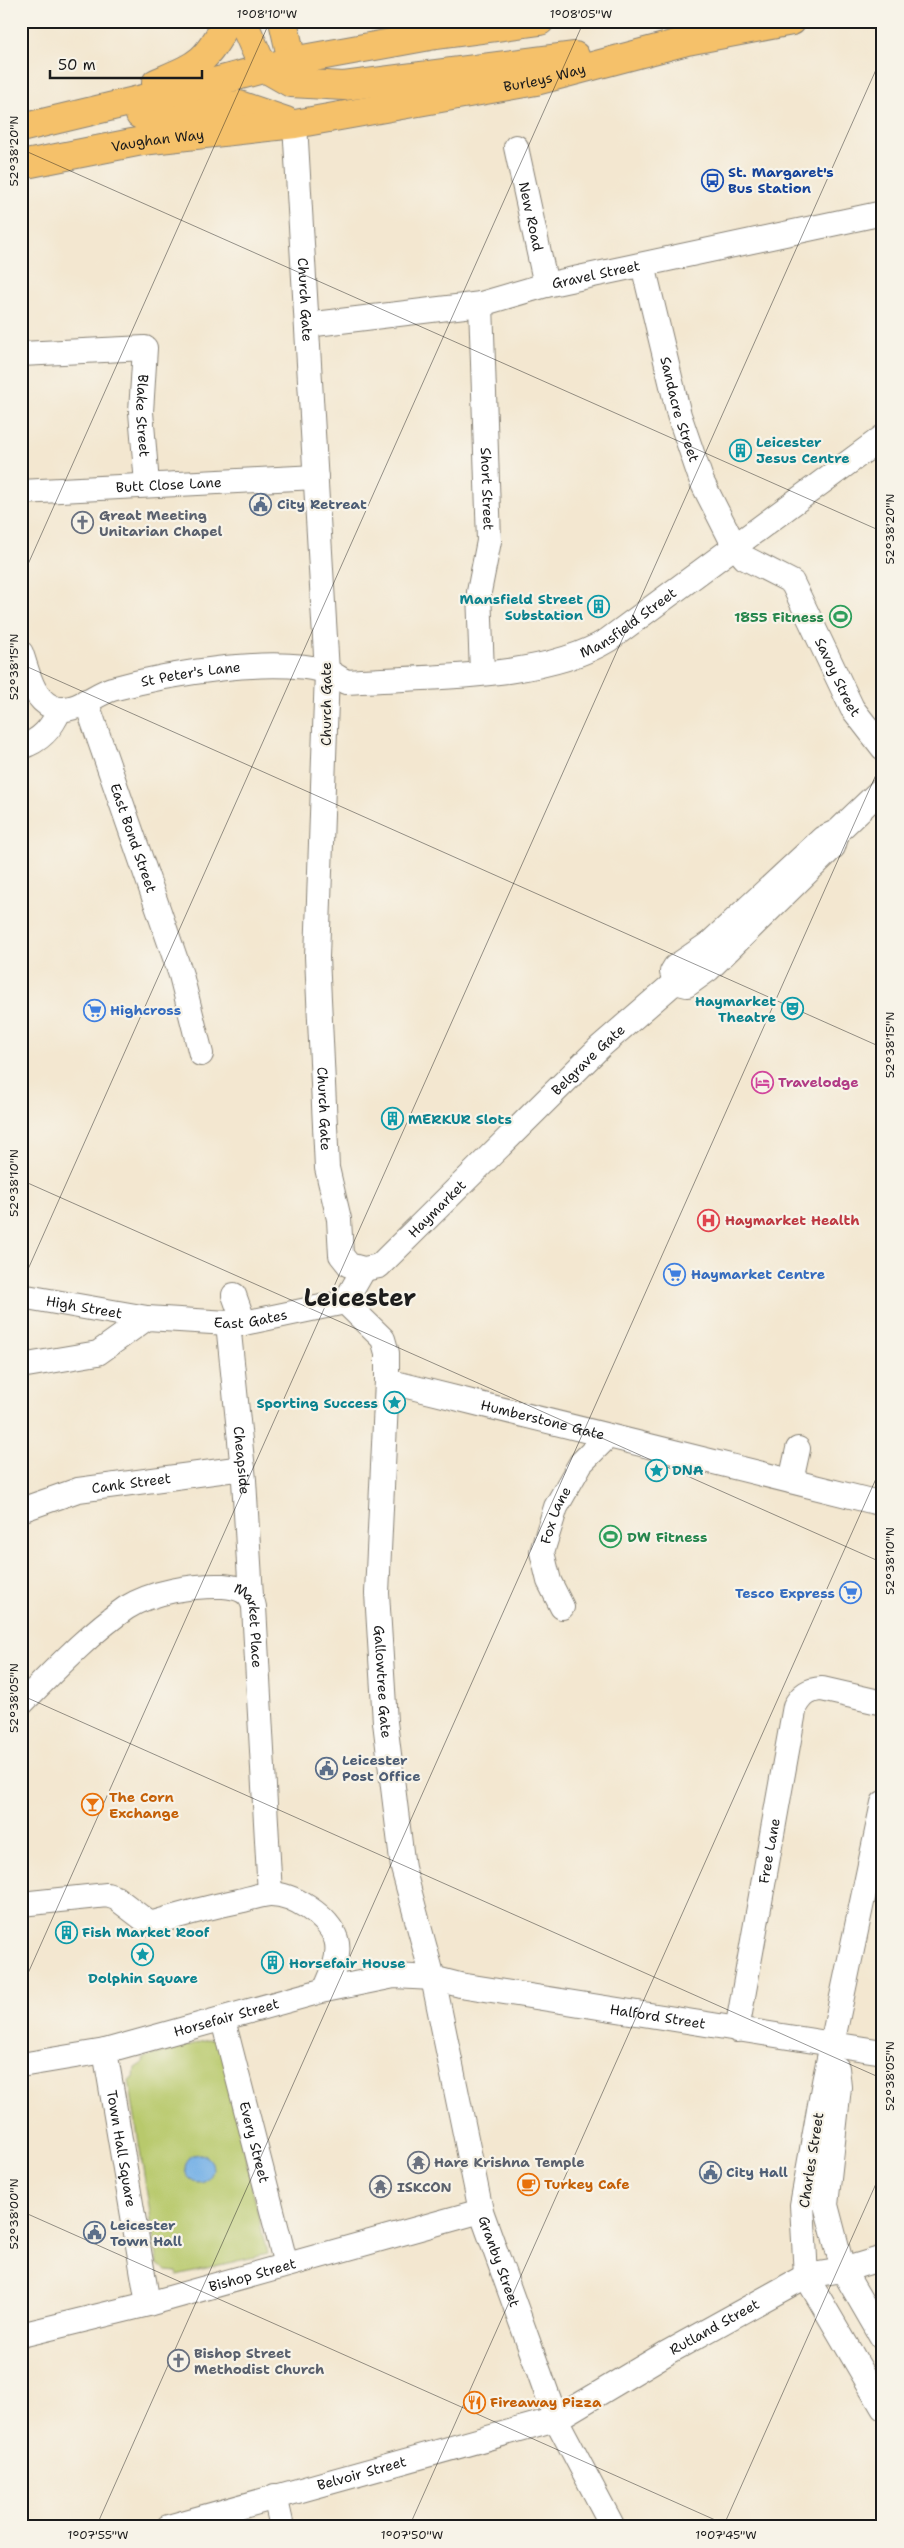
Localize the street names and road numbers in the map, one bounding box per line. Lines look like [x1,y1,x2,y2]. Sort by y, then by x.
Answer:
street label: Burleys Way [502,59,587,96]
street label: Vaughan Way [110,125,205,156]
street label: New Road [515,180,547,253]
street label: Gravel Street [550,256,642,293]
street label: Church Gate [294,257,317,342]
street label: Sandacre Street [656,355,703,464]
street label: Blake Street [132,374,154,458]
street label: Short Street [477,447,498,531]
street label: Butt Close Lane [115,473,222,496]
street label: Mansfield Street [577,584,680,662]
street label: Savoy Street [811,635,864,720]
street label: St Peter's Lane [139,658,241,691]
street label: Church Gate [317,662,335,746]
street label: East Bond Street [106,781,161,895]
street label: Belgrave Gate [547,1021,629,1099]
street label: Church Gate [313,1066,335,1151]
street label: Haymarket [404,1176,470,1241]
street label: High Street [44,1292,124,1323]
street label: East Gates [213,1305,289,1332]
street label: Humberstone Gate [479,1396,607,1444]
street label: Cheapside [230,1425,254,1495]
street label: Cank Street [90,1469,172,1497]
street label: Fox Lane [536,1483,575,1546]
street label: Market Place [231,1579,266,1668]
street label: Gallowtree Gate [370,1625,396,1739]
street label: Free Lane [754,1817,784,1885]
street label: Horsefair Street [172,1994,281,2041]
street label: Halford Street [609,2000,707,2033]
street label: Town Hall Square [103,2089,140,2209]
street label: Every Street [235,2099,273,2185]
street label: Charles Street [795,2111,827,2209]
street label: Granby Street [474,2213,524,2309]
street label: Bishop Street [207,2254,298,2296]
street label: Rutland Street [666,2295,762,2359]
street label: Belvoir Street [315,2452,408,2494]

